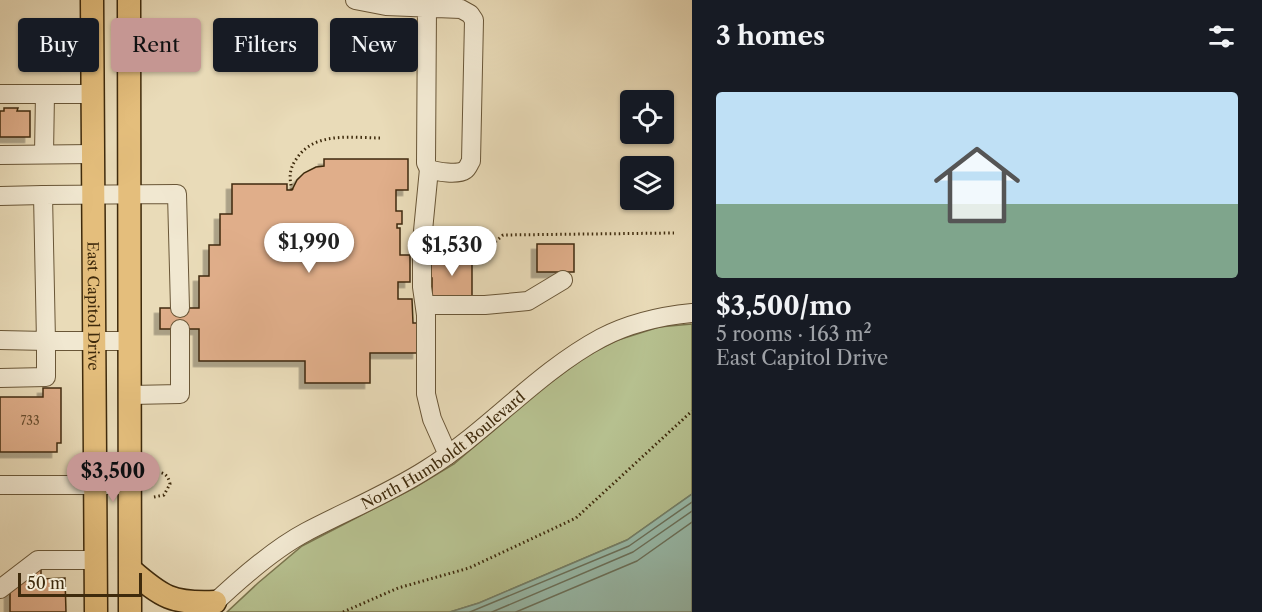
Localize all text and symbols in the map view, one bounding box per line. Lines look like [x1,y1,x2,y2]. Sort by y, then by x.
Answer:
chip: Buy [18,18,99,72]
chip: Rent [111,18,201,72]
chip: Filters [213,18,318,72]
chip: New [330,18,418,72]
text: 3 homes [716,20,825,52]
icon: filters [1205,20,1238,53]
map controls [620,90,674,210]
button: locate [620,90,674,144]
icon: home [923,131,1031,239]
button: layers [620,156,674,210]
pin: $1,990 [260,223,358,274]
pin: $1,530 [403,226,501,277]
text: $1,990 [278,230,340,254]
text: $1,530 [422,233,482,257]
street label: East Capitol Drive [84,241,104,371]
text: $3,500/mo [716,290,852,322]
text: 5 rooms · 163 m² [716,322,872,346]
text: East Capitol Drive [716,346,888,370]
street label: North Humboldt Boulevard [358,387,529,513]
house number: 733 [20,413,40,428]
pin: $3,500 [64,452,162,503]
text: $3,500 [81,459,145,483]
scale bar [18,570,142,598]
text: 50 m [27,573,65,593]

